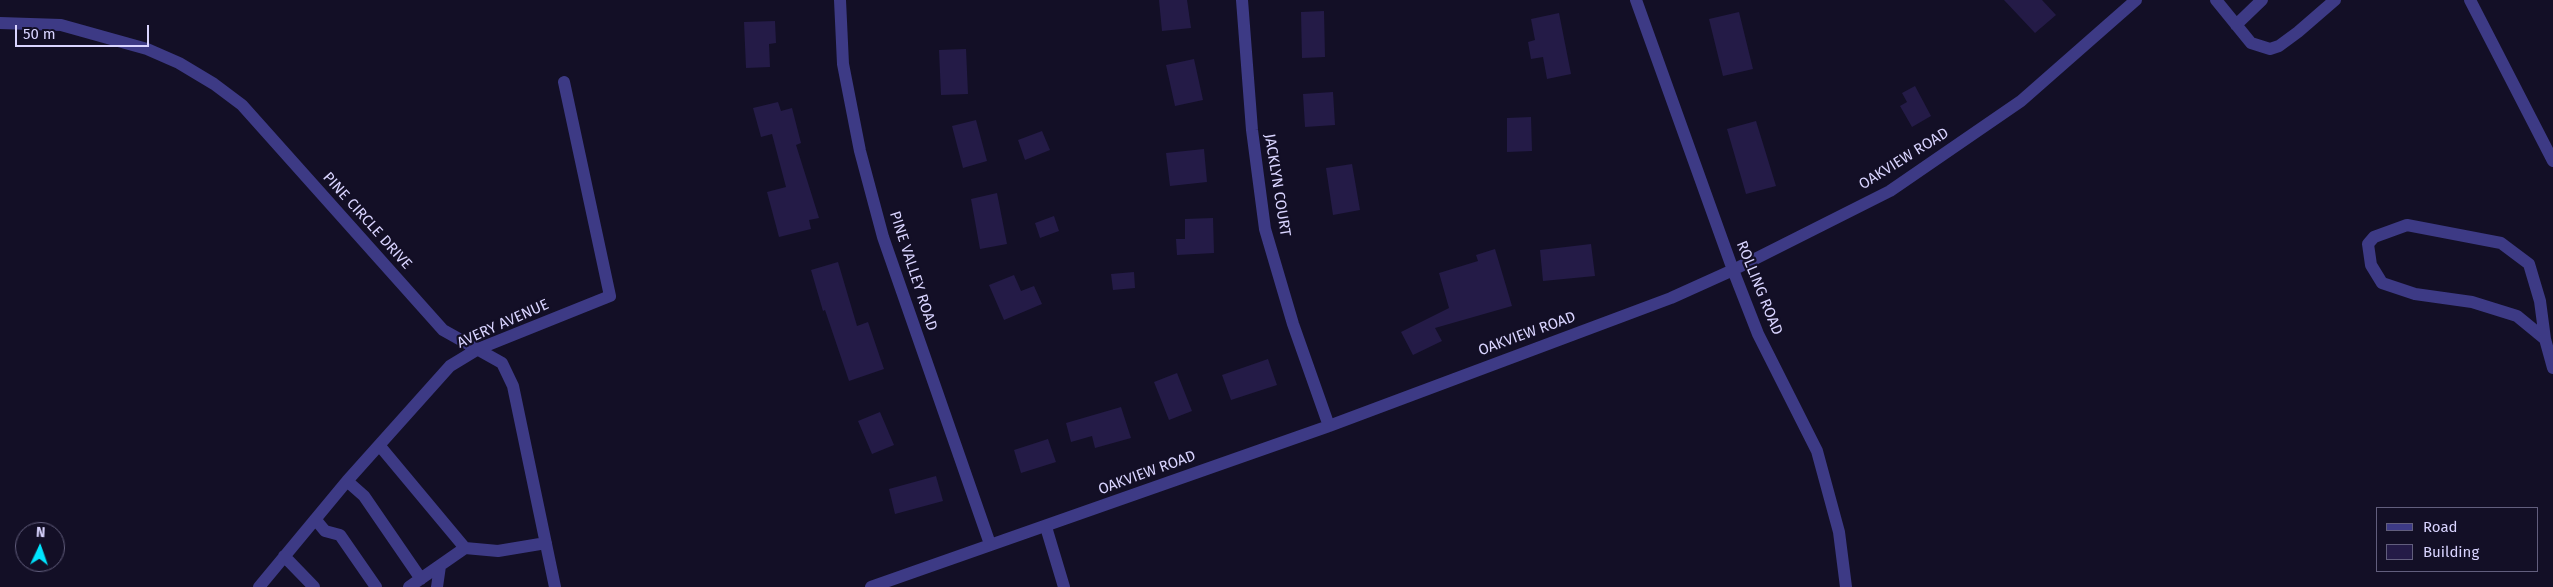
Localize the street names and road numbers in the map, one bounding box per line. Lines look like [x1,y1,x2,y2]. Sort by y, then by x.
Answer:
street label: OAKVIEW ROAD [1856,124,1952,194]
street label: JACKLYN COURT [1260,132,1294,238]
street label: PINE CIRCLE DRIVE [319,169,415,273]
street label: PINE VALLEY ROAD [885,209,941,333]
street label: ROLLING ROAD [1732,238,1786,338]
street label: AVERY AVENUE [454,296,552,352]
street label: OAKVIEW ROAD [1476,308,1578,360]
street label: OAKVIEW ROAD [1096,447,1198,499]

